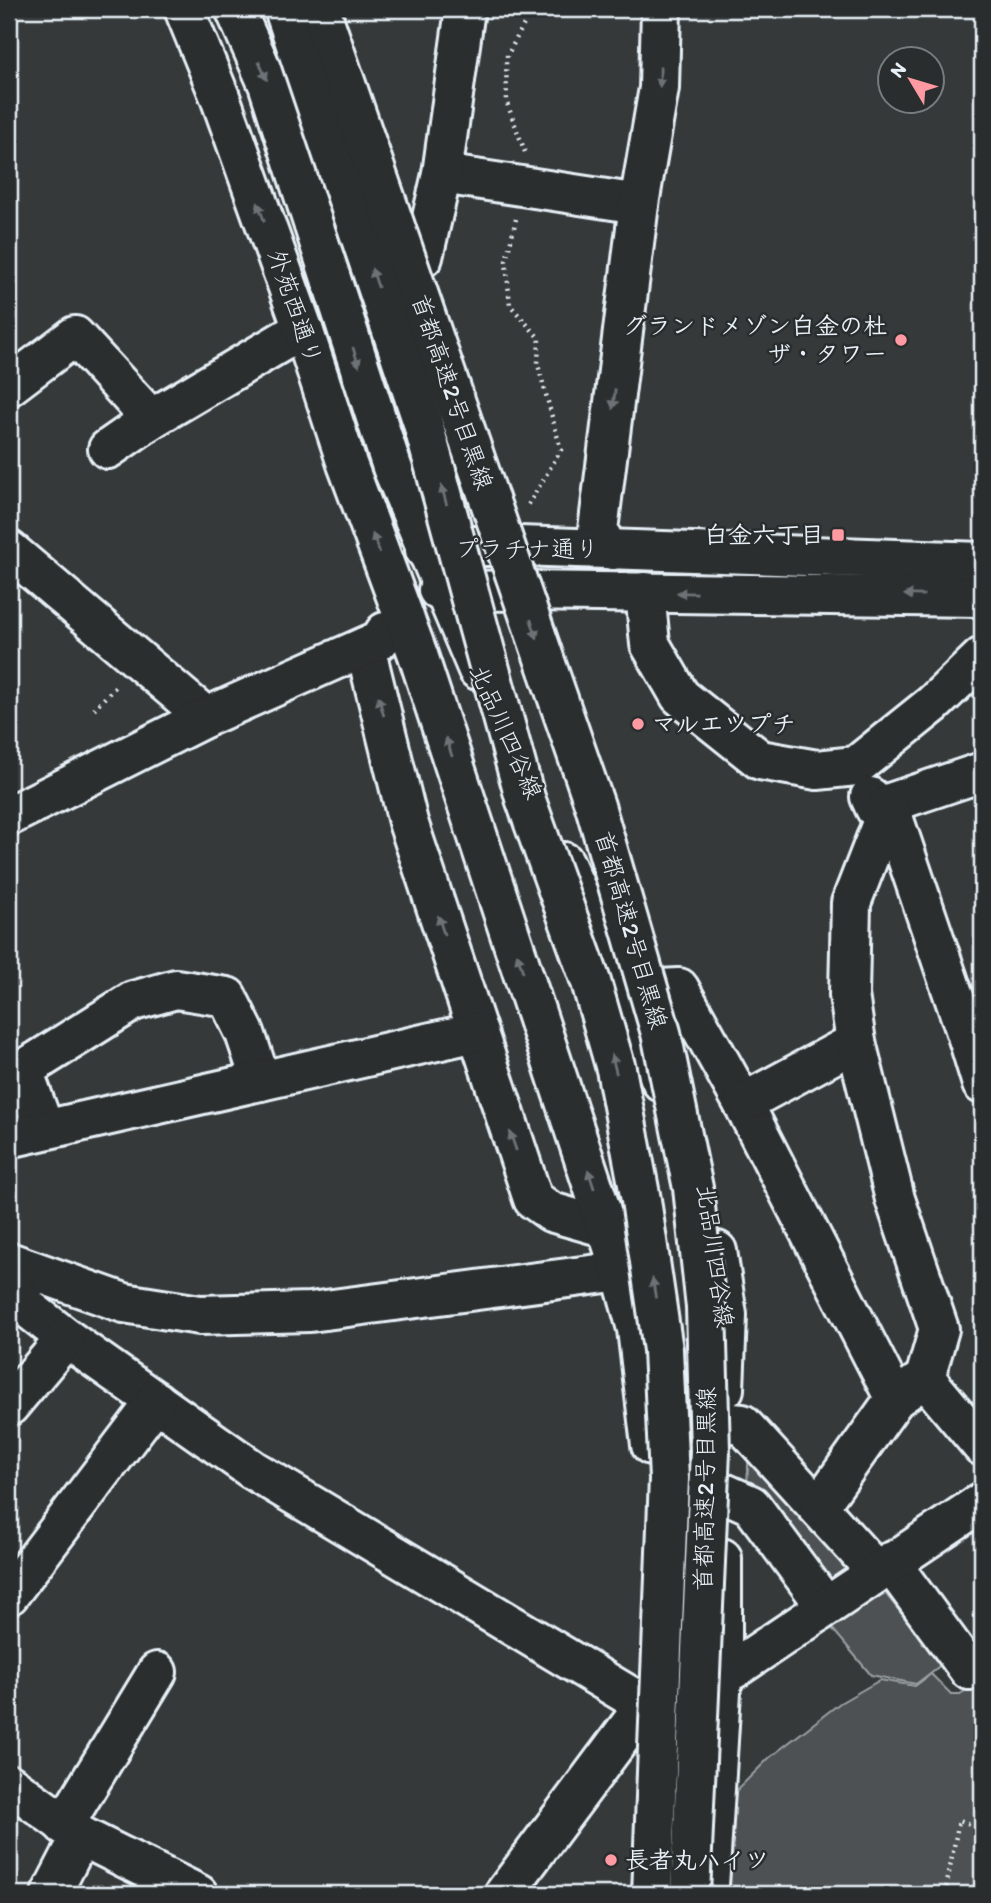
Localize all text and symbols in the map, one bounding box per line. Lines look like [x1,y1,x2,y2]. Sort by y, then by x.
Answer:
north arrow [876,46,946,116]
text: N [885,58,911,82]
one-way arrow [257,61,269,81]
one-way arrow [654,66,665,88]
one-way arrow [255,202,266,223]
street label: 外苑西通り [262,245,329,368]
one-way arrow [369,267,380,288]
street label: 首都高速2号目黒線 [405,290,499,493]
place label: グランドメゾン白金の杜 ザ・タワー [623,311,887,368]
marker: グランドメゾン白金の杜 ザ・タワー [893,332,909,348]
one-way arrow [352,347,362,368]
one-way arrow [609,388,620,410]
one-way arrow [438,483,449,505]
place label: 白金六丁目 [704,520,824,549]
marker: 白金六丁目 [830,527,846,543]
one-way arrow [370,532,381,553]
street label: プラチナ通り [455,534,599,563]
one-way arrow [675,587,697,599]
one-way arrow [903,589,925,601]
one-way arrow [529,619,540,640]
street label: 北品川四谷線 [464,660,549,803]
one-way arrow [375,695,385,716]
place label: マルエツプチ [652,709,796,738]
marker: マルエツプチ [630,716,646,732]
one-way arrow [443,736,454,757]
street label: 首都高速2号目黒線 [589,828,674,1032]
one-way arrow [436,914,446,935]
one-way arrow [514,952,525,973]
one-way arrow [608,1053,619,1075]
one-way arrow [507,1130,518,1151]
one-way arrow [585,1168,596,1189]
street label: 北品川四谷線 [691,1183,740,1329]
one-way arrow [648,1277,659,1299]
street label: 首都高速2号目黒線 [688,1386,721,1592]
place label: 長者丸ハイツ [625,1845,769,1874]
marker: 長者丸ハイツ [603,1852,619,1868]

